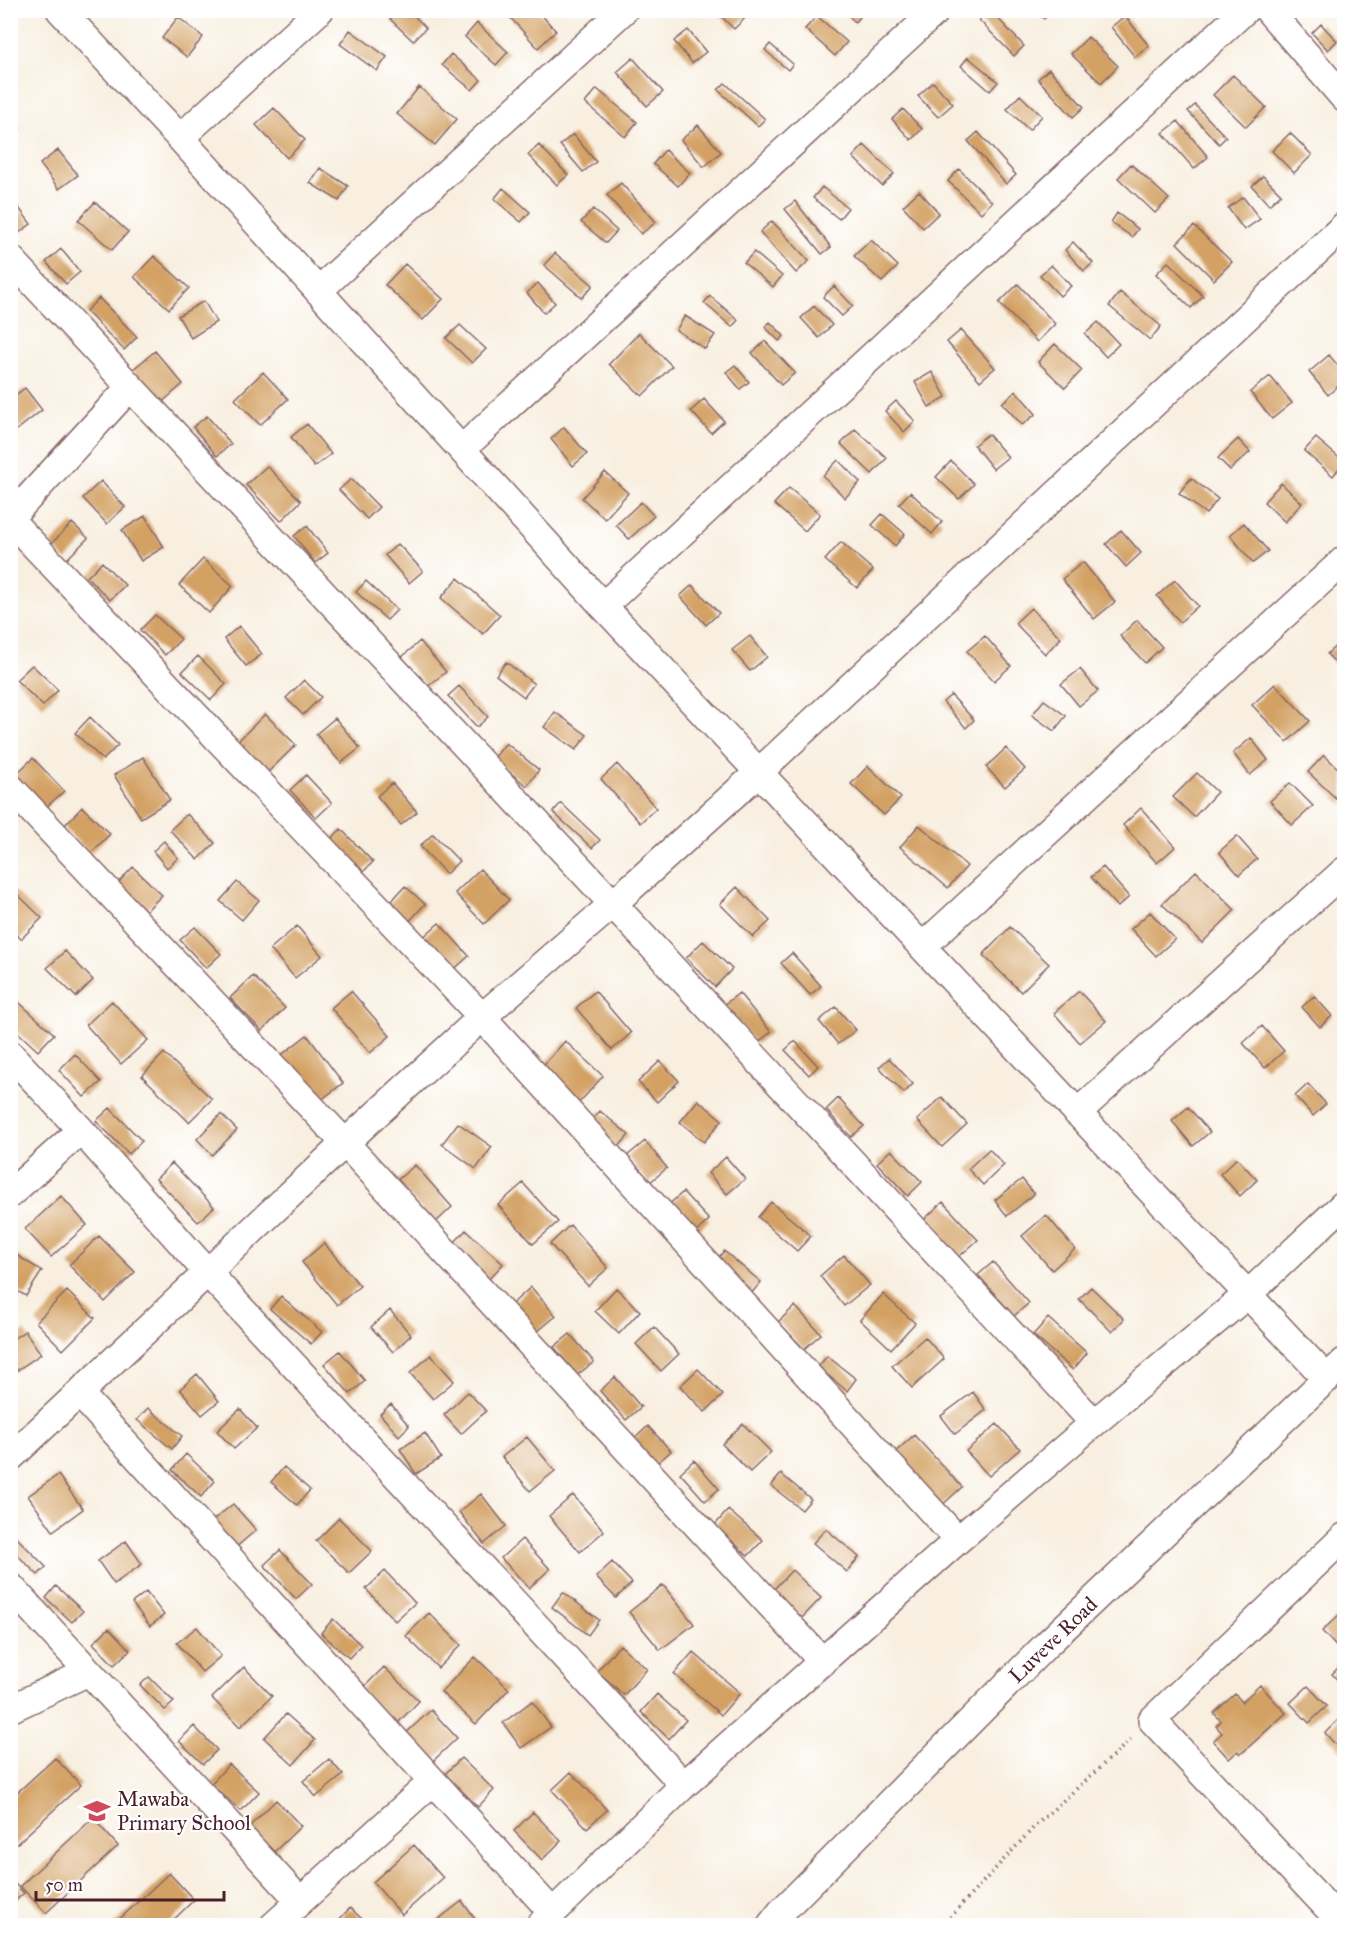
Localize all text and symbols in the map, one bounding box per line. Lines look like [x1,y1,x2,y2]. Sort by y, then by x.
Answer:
street label: Luveve Road [1003,1591,1103,1689]
place label: Mawaba Primary School [117,1786,251,1836]
school or university icon: Mawaba Primary School [82,1796,112,1826]
scale bar [36,1864,224,1902]
text: 50 m [45,1874,83,1896]

